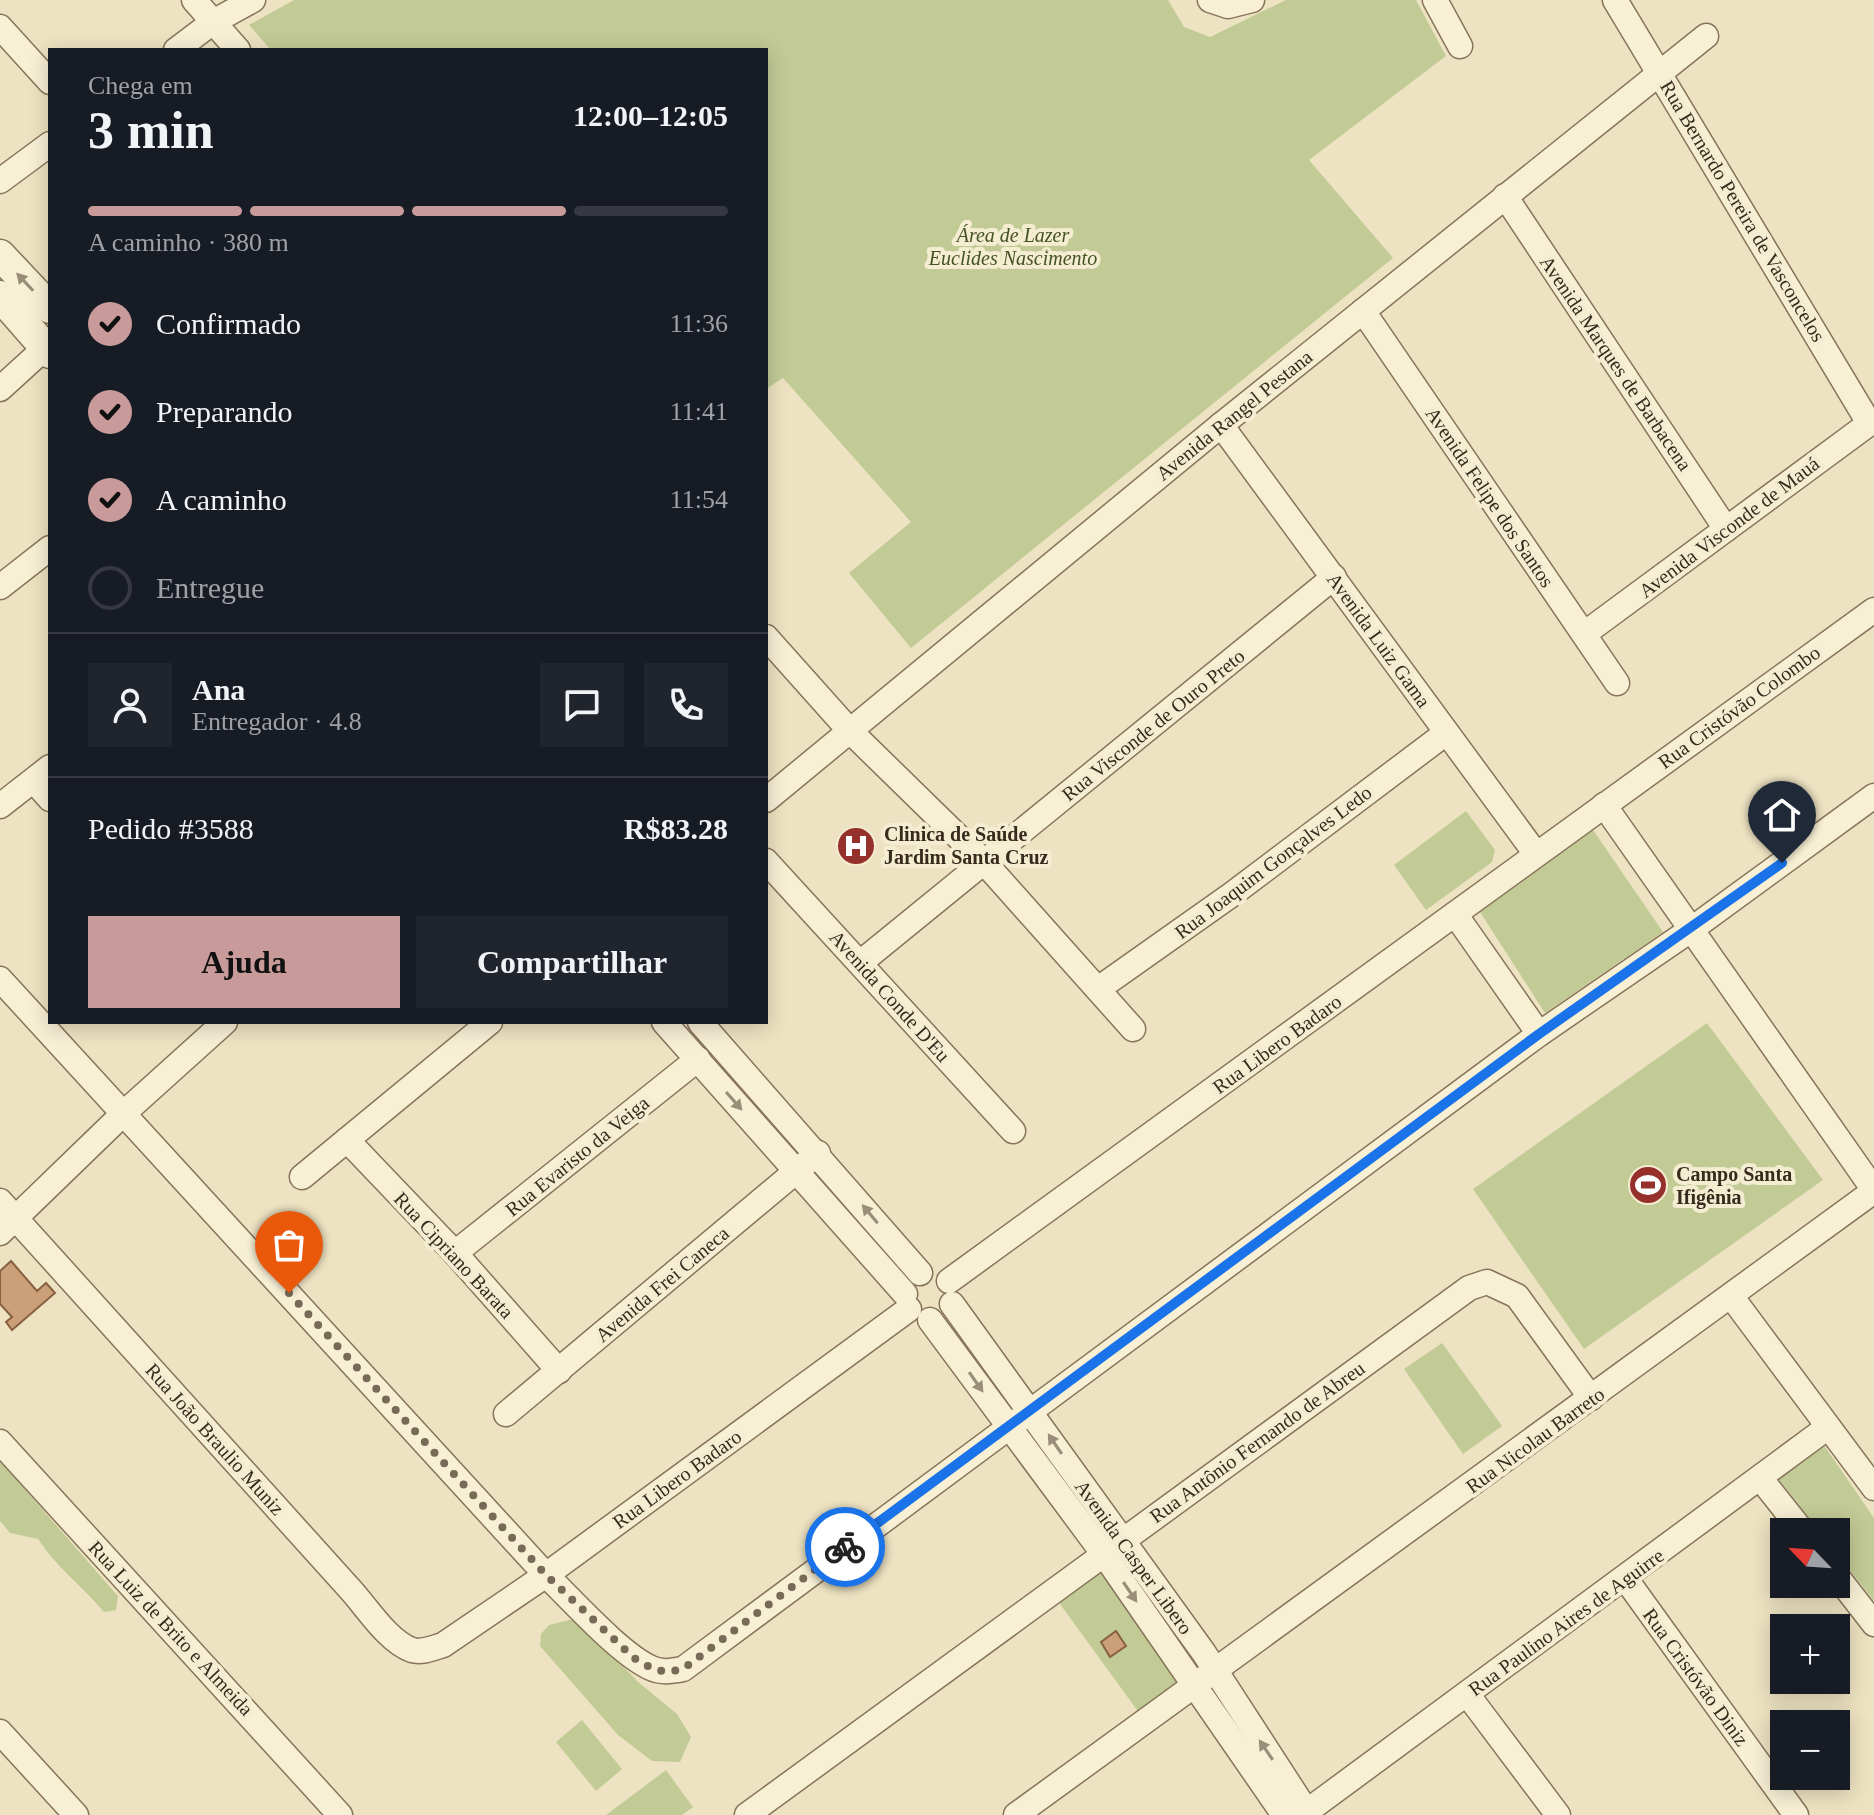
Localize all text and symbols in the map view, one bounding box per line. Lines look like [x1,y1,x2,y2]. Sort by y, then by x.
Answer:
text: Chega em [88,71,193,100]
street label: Rua Bernardo Pereira de Vasconcelos [1656,76,1830,346]
text: 12:00–12:05 [573,99,728,132]
text: 3 min [88,102,214,159]
park label: Área de Lazer Euclides Nascimento [928,224,1097,269]
text: A caminho · 380 m [88,228,289,257]
street label: Avenida Marques de Barbacena [1535,251,1696,475]
one-way arrow [16,272,34,291]
icon: check [88,302,132,346]
text: Confirmado [156,307,301,340]
text: 11:36 [670,309,728,338]
street label: Avenida Rangel Pestana [1152,345,1317,485]
icon: check [88,390,132,434]
text: Preparando [156,395,293,428]
text: 11:41 [670,397,728,426]
street label: Avenida Felipe dos Santos [1421,403,1559,592]
street label: Avenida Visconde de Mauá [1635,452,1823,602]
icon: check [88,478,132,522]
text: A caminho [156,483,287,516]
text: 11:54 [670,485,728,514]
street label: Avenida Luiz Gama [1323,569,1435,712]
text: Entregue [156,571,264,604]
street label: Rua Cristóvão Colombo [1654,641,1824,773]
street label: Rua Visconde de Ouro Preto [1057,645,1249,805]
button: person [88,663,172,747]
button: chat [540,663,624,747]
button: phone [644,663,728,747]
text: Ana [192,673,245,706]
text: Entregador · 4.8 [192,707,362,736]
street label: Rua Joaquim Gonçalves Ledo [1170,781,1376,944]
pin [1748,781,1816,863]
icon: home [1760,793,1804,837]
text: Pedido #3588 [88,812,254,845]
text: R$83.28 [624,812,728,845]
place label: Clinica de Saúde Jardim Santa Cruz [884,823,1049,868]
hospital icon: Clinica de Saúde Jardim Santa Cruz [835,825,877,867]
button: Ajuda [88,916,400,1008]
button: Compartilhar [416,916,728,1008]
street label: Avenida Conde D'Eu [825,926,955,1066]
street label: Rua Libero Badaro [1209,990,1345,1098]
street label: Rua Evaristo da Veiga [501,1091,654,1221]
one-way arrow [725,1091,742,1111]
place label: Campo Santa Ifigênia [1676,1163,1792,1209]
sports icon: Campo Santa Ifigênia [1627,1164,1669,1206]
street label: Rua Cipriano Barata [389,1187,518,1323]
one-way arrow [862,1204,879,1224]
pin [255,1211,323,1293]
street label: Avenida Frei Caneca [591,1222,733,1346]
icon: bag [267,1223,311,1267]
street label: Rua Antônio Fernando de Abreu [1145,1357,1369,1527]
street label: Rua João Braulio Muniz [141,1359,289,1519]
one-way arrow [968,1372,983,1393]
street label: Rua Nicolau Barreto [1462,1382,1608,1498]
street label: Rua Libero Badaro [609,1425,745,1533]
one-way arrow [1048,1434,1063,1455]
street label: Avenida Casper Libero [1070,1476,1197,1639]
courier [805,1507,885,1587]
north arrow [1770,1518,1850,1598]
map controls [1770,1518,1850,1790]
icon: bike [823,1525,867,1569]
street label: Rua Luiz de Brito e Almeida [84,1536,258,1720]
street label: Rua Paulino Aires de Aguirre [1464,1544,1668,1701]
one-way arrow [1122,1581,1137,1602]
street label: Rua Cristóvão Diniz [1639,1604,1753,1750]
button: + [1770,1614,1850,1694]
button: − [1770,1710,1850,1790]
one-way arrow [1259,1740,1274,1761]

